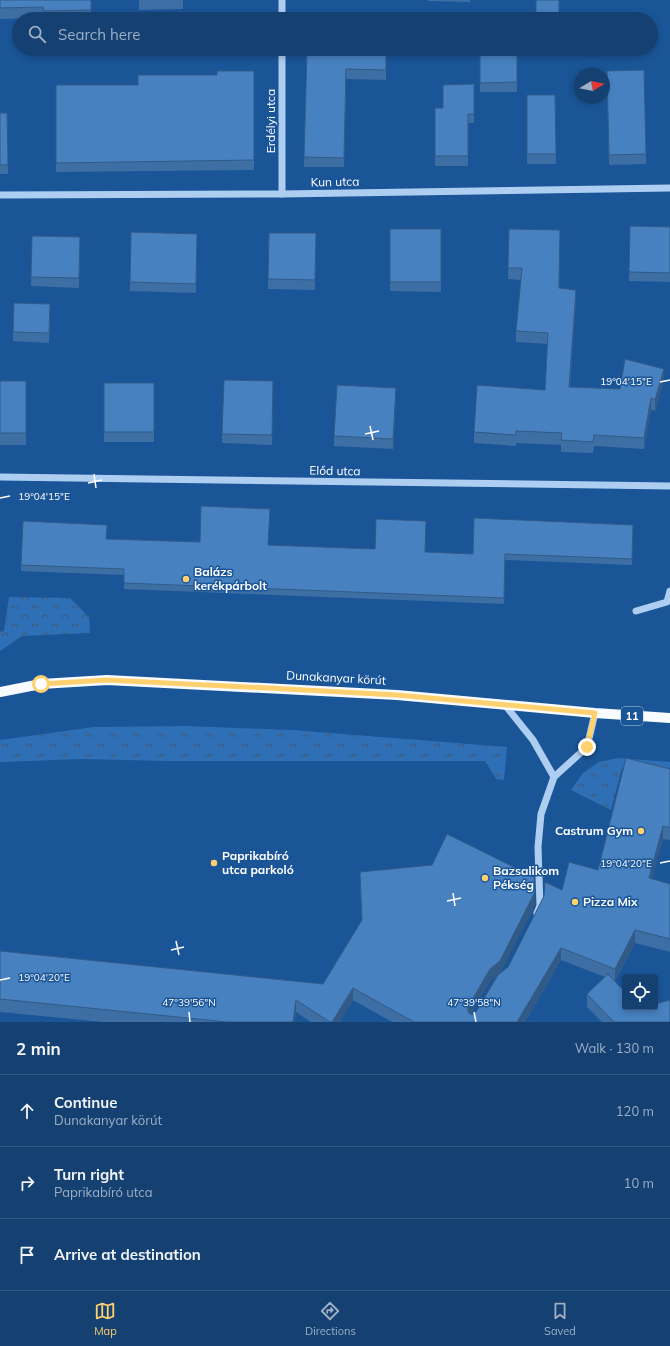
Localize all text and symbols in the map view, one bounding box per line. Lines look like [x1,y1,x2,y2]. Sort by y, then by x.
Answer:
search box [12,12,658,56]
icon: search [26,23,48,45]
text: Search here [58,25,140,44]
north arrow [574,68,610,104]
street label: Erdélyi utca [263,89,278,153]
street label: Kun utca [310,174,359,189]
text: 19°04'15"E [600,375,652,388]
street label: Előd utca [309,463,361,478]
text: 19°04'15"E [18,490,70,503]
place label: Balázs kerékpárbolt [194,564,267,593]
marker: Balázs kerékpárbolt [181,574,191,584]
street label: Dunakanyar körút [286,667,386,688]
route start [32,675,50,693]
road number: 11 [621,707,643,725]
route end [578,738,596,756]
place label: Castrum Gym [555,823,633,838]
marker: Castrum Gym [636,826,646,836]
place label: Paprikabíró utca parkoló [222,848,294,877]
text: 19°04'20"E [600,857,652,870]
marker: Paprikabíró utca parkoló [209,858,219,868]
place label: Bazsalikom Pékség [493,863,559,892]
marker: Bazsalikom Pékség [480,873,490,883]
place label: Pizza Mix [583,894,638,909]
marker: Pizza Mix [570,897,580,907]
text: 19°04'20"E [18,971,70,984]
map controls [622,974,658,1010]
button: locate [622,974,658,1010]
text: 47°39'56"N [162,996,216,1009]
text: 47°39'58"N [447,996,501,1009]
text: 2 min [16,1038,61,1059]
text: Walk · 130 m [575,1040,654,1056]
text: Continue [54,1093,117,1112]
icon: ahead [16,1100,38,1122]
text: 120 m [616,1103,654,1119]
text: Dunakanyar körút [54,1112,162,1128]
text: Turn right [54,1165,124,1184]
icon: right [16,1172,38,1194]
text: 10 m [624,1175,654,1191]
text: Paprikabíró utca [54,1184,153,1200]
icon: arrive [16,1244,38,1266]
text: Arrive at destination [54,1245,201,1264]
tab: Map [94,1300,117,1338]
tab: Directions [305,1300,356,1338]
tab: Saved [544,1300,576,1338]

